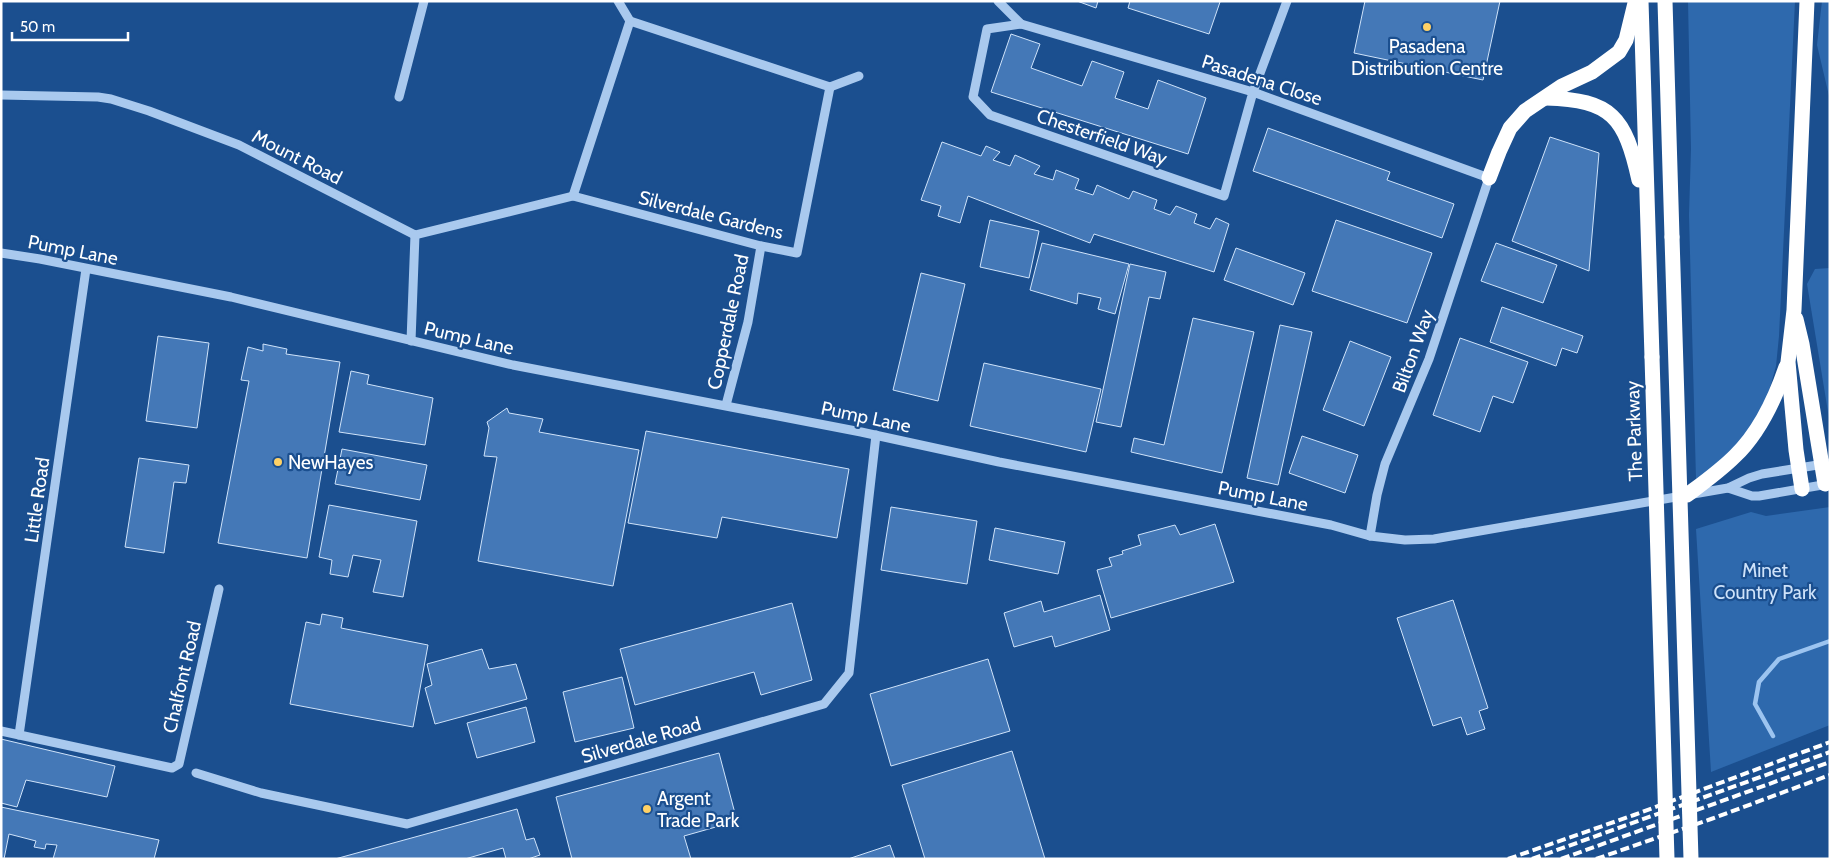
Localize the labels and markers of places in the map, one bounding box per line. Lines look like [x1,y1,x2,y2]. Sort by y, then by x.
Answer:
marker: Pasadena Distribution Centre [1421,21,1433,33]
place label: Pasadena Distribution Centre [1351,35,1503,80]
place label: NewHayes [288,451,373,474]
marker: NewHayes [272,456,284,468]
place label: Argent Trade Park [657,787,740,832]
marker: Argent Trade Park [641,803,653,815]

